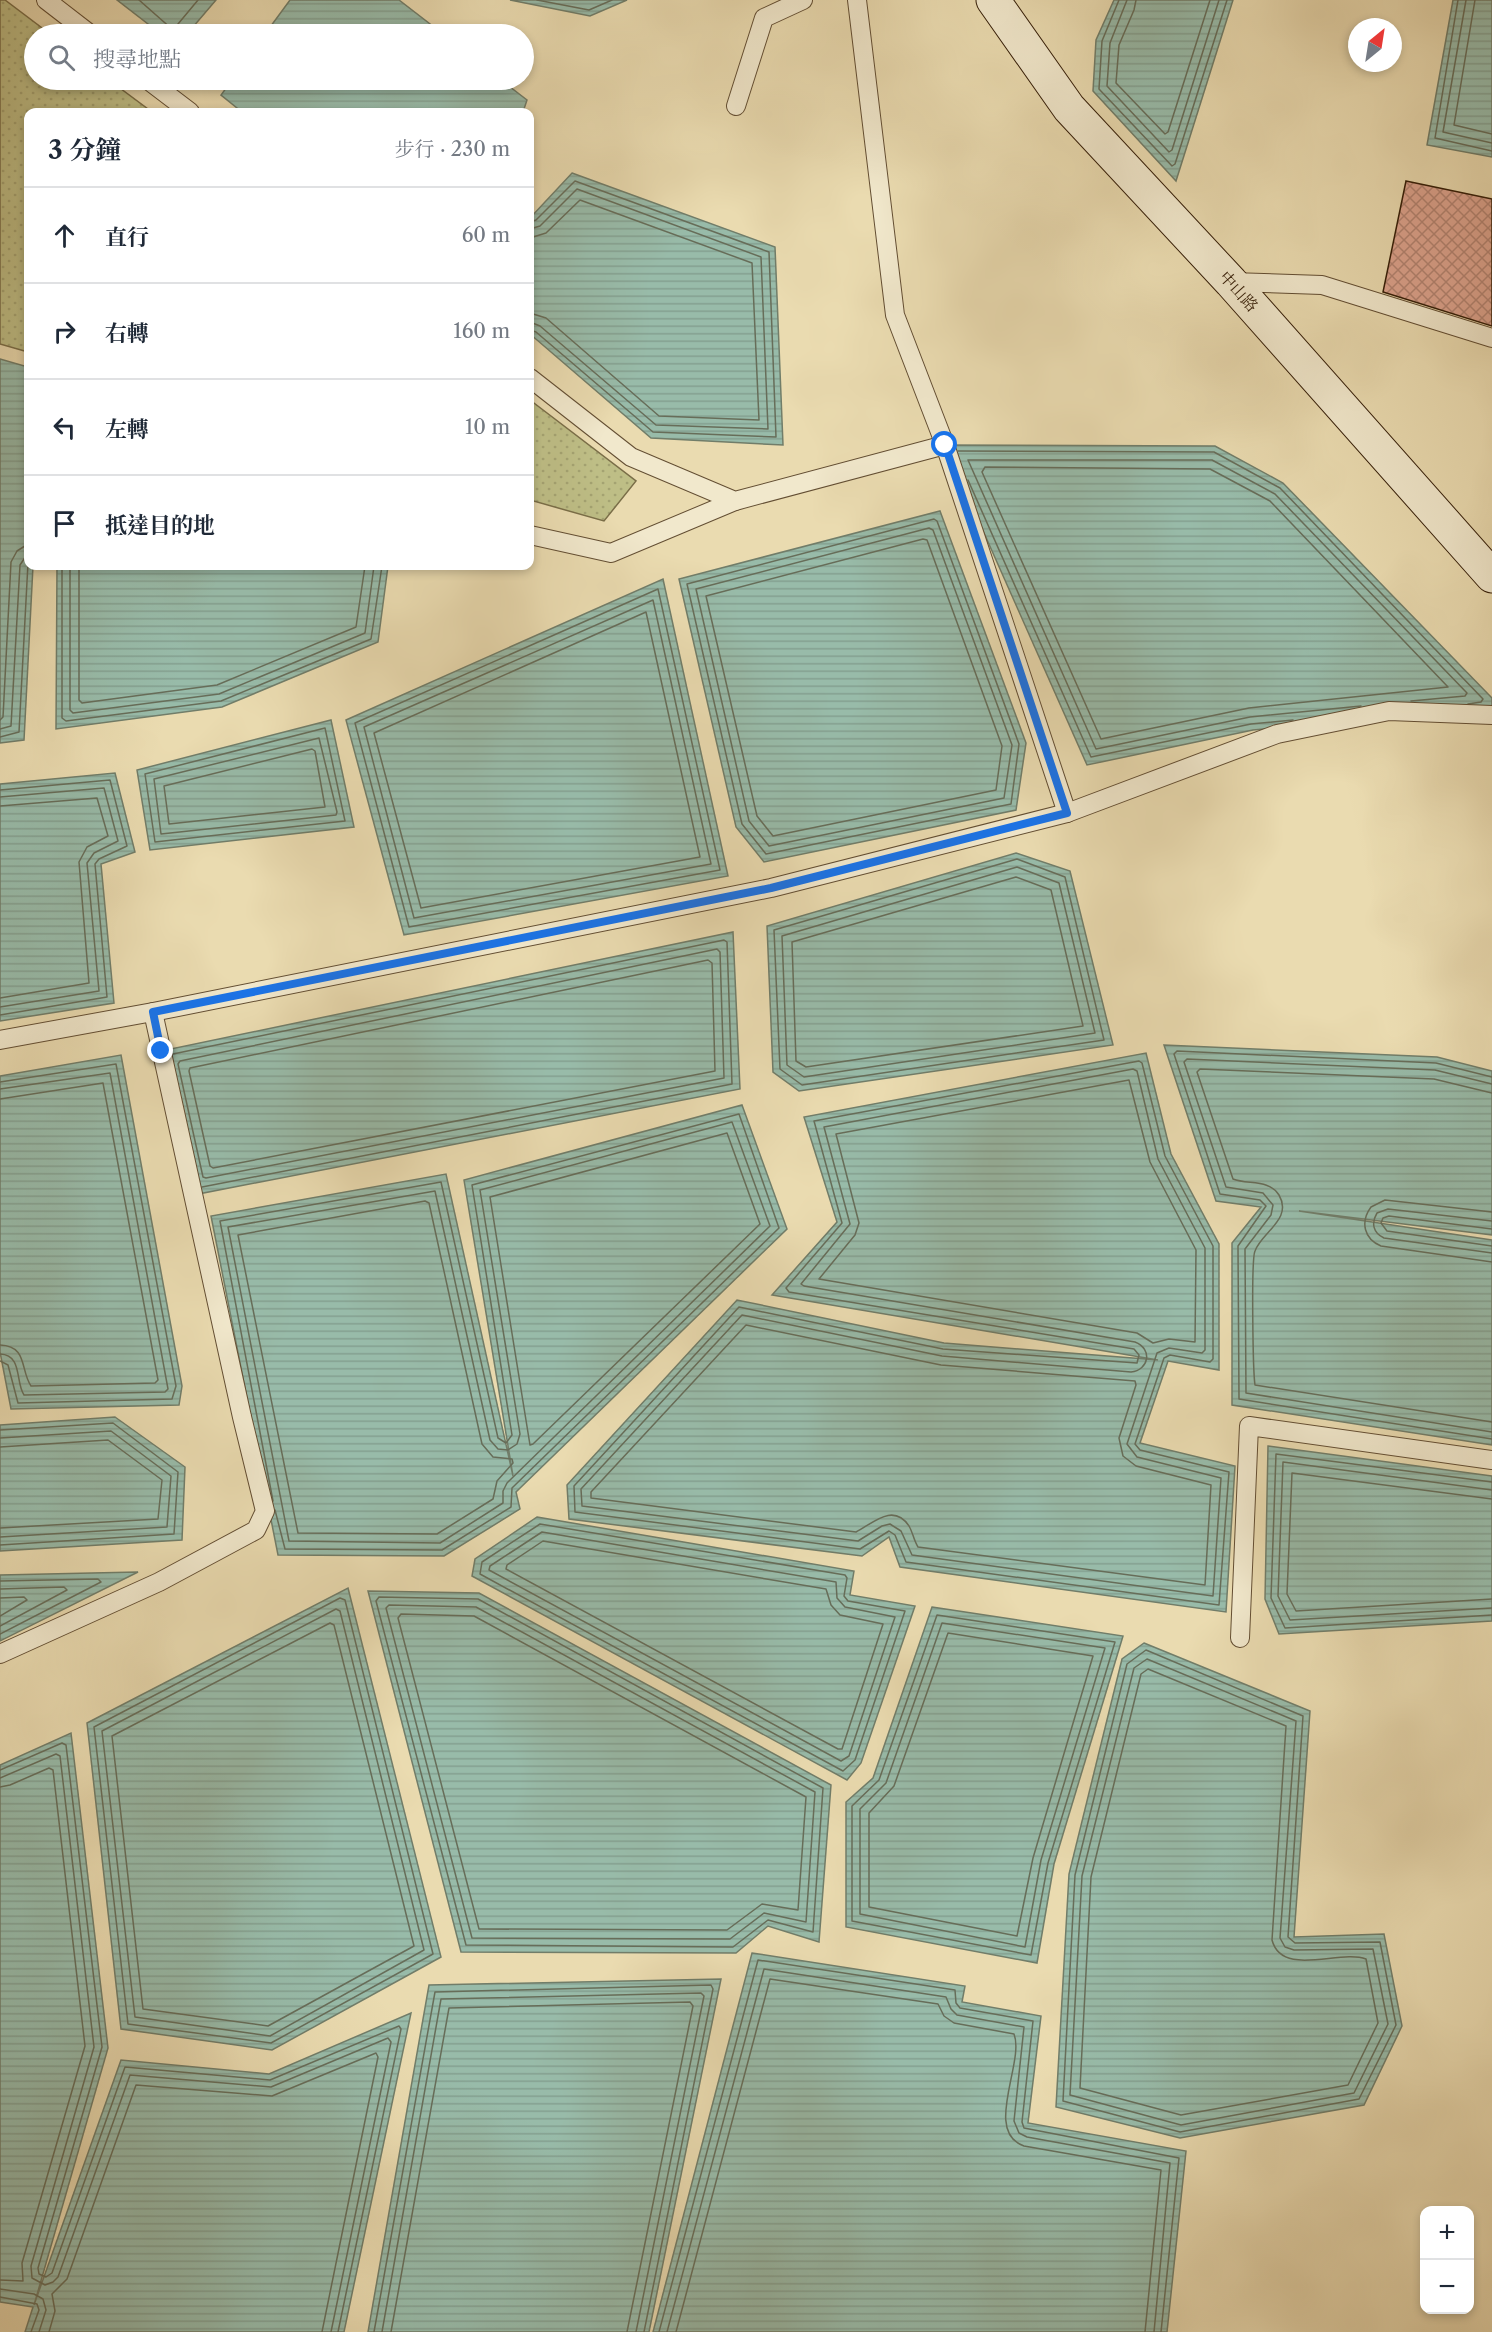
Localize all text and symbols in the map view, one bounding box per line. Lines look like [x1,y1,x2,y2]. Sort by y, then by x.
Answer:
north arrow [1348,18,1402,72]
search box [24,24,534,90]
icon: search [45,41,78,74]
text: 搜尋地點 [93,46,181,73]
text: 3 分鐘 [48,134,121,166]
text: 步行 · 230 m [395,137,510,161]
icon: ahead [48,219,81,252]
text: 60 m [462,223,510,247]
text: 直行 [105,224,149,251]
street label: 中山路 [1216,266,1262,316]
icon: right [48,315,81,348]
text: 160 m [453,319,510,343]
text: 右轉 [105,320,149,347]
icon: left [48,411,81,444]
text: 10 m [465,415,510,439]
text: 左轉 [105,416,149,443]
route start [931,431,957,457]
icon: arrive [48,507,81,540]
text: 抵達目的地 [105,512,215,539]
route end [147,1037,173,1063]
map controls [1420,2206,1474,2314]
button: + [1420,2206,1474,2260]
button: − [1420,2260,1474,2314]

